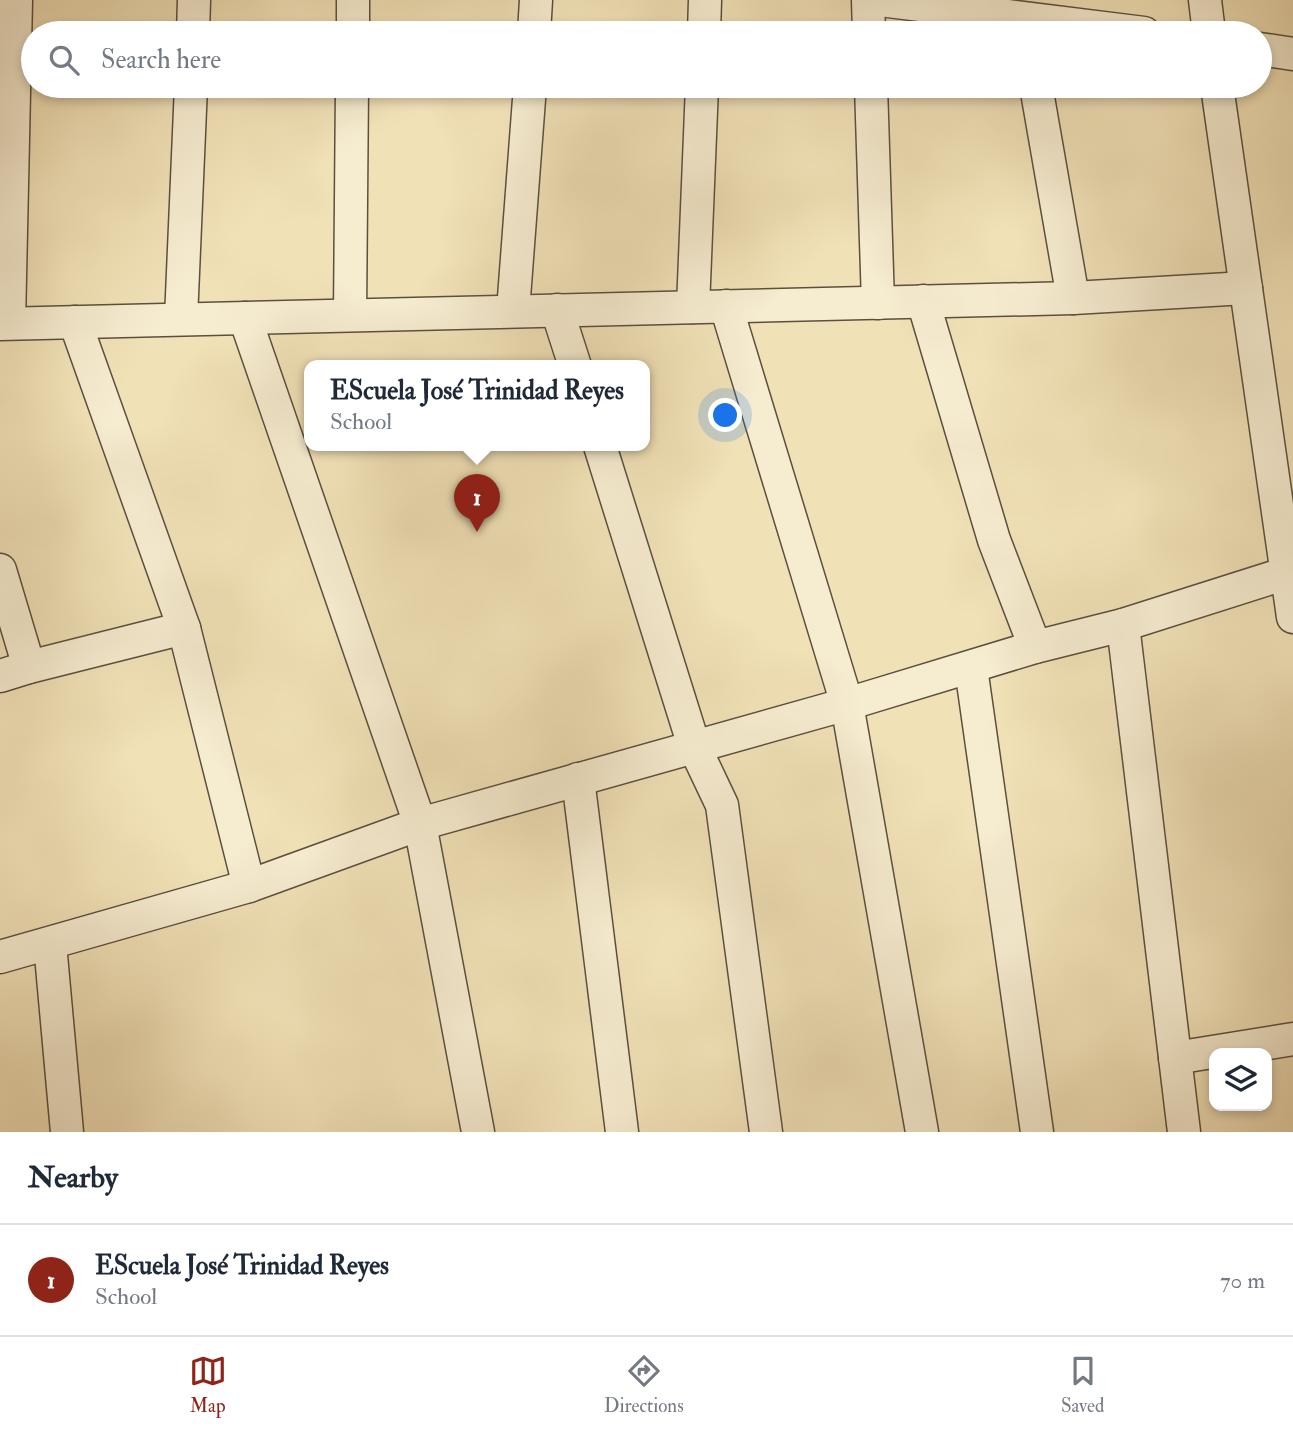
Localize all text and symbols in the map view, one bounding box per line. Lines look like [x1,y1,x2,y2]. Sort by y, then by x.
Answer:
search box [21,21,1272,98]
icon: search [45,41,83,79]
text: Search here [101,44,221,76]
popup [304,360,650,451]
text: EScuela José Trinidad Reyes [330,375,624,407]
your location [708,398,742,432]
text: School [330,407,392,436]
pin: 1 [454,474,500,532]
map controls [1209,1048,1272,1111]
button: layers [1209,1048,1272,1111]
text: Nearby [28,1159,118,1196]
text: EScuela José Trinidad Reyes [95,1250,389,1282]
text: 1 [47,1266,55,1295]
text: 70 m [1220,1266,1265,1295]
text: School [95,1282,157,1311]
tab: Map [189,1352,227,1418]
tab: Directions [604,1352,684,1418]
tab: Saved [1061,1352,1104,1418]

